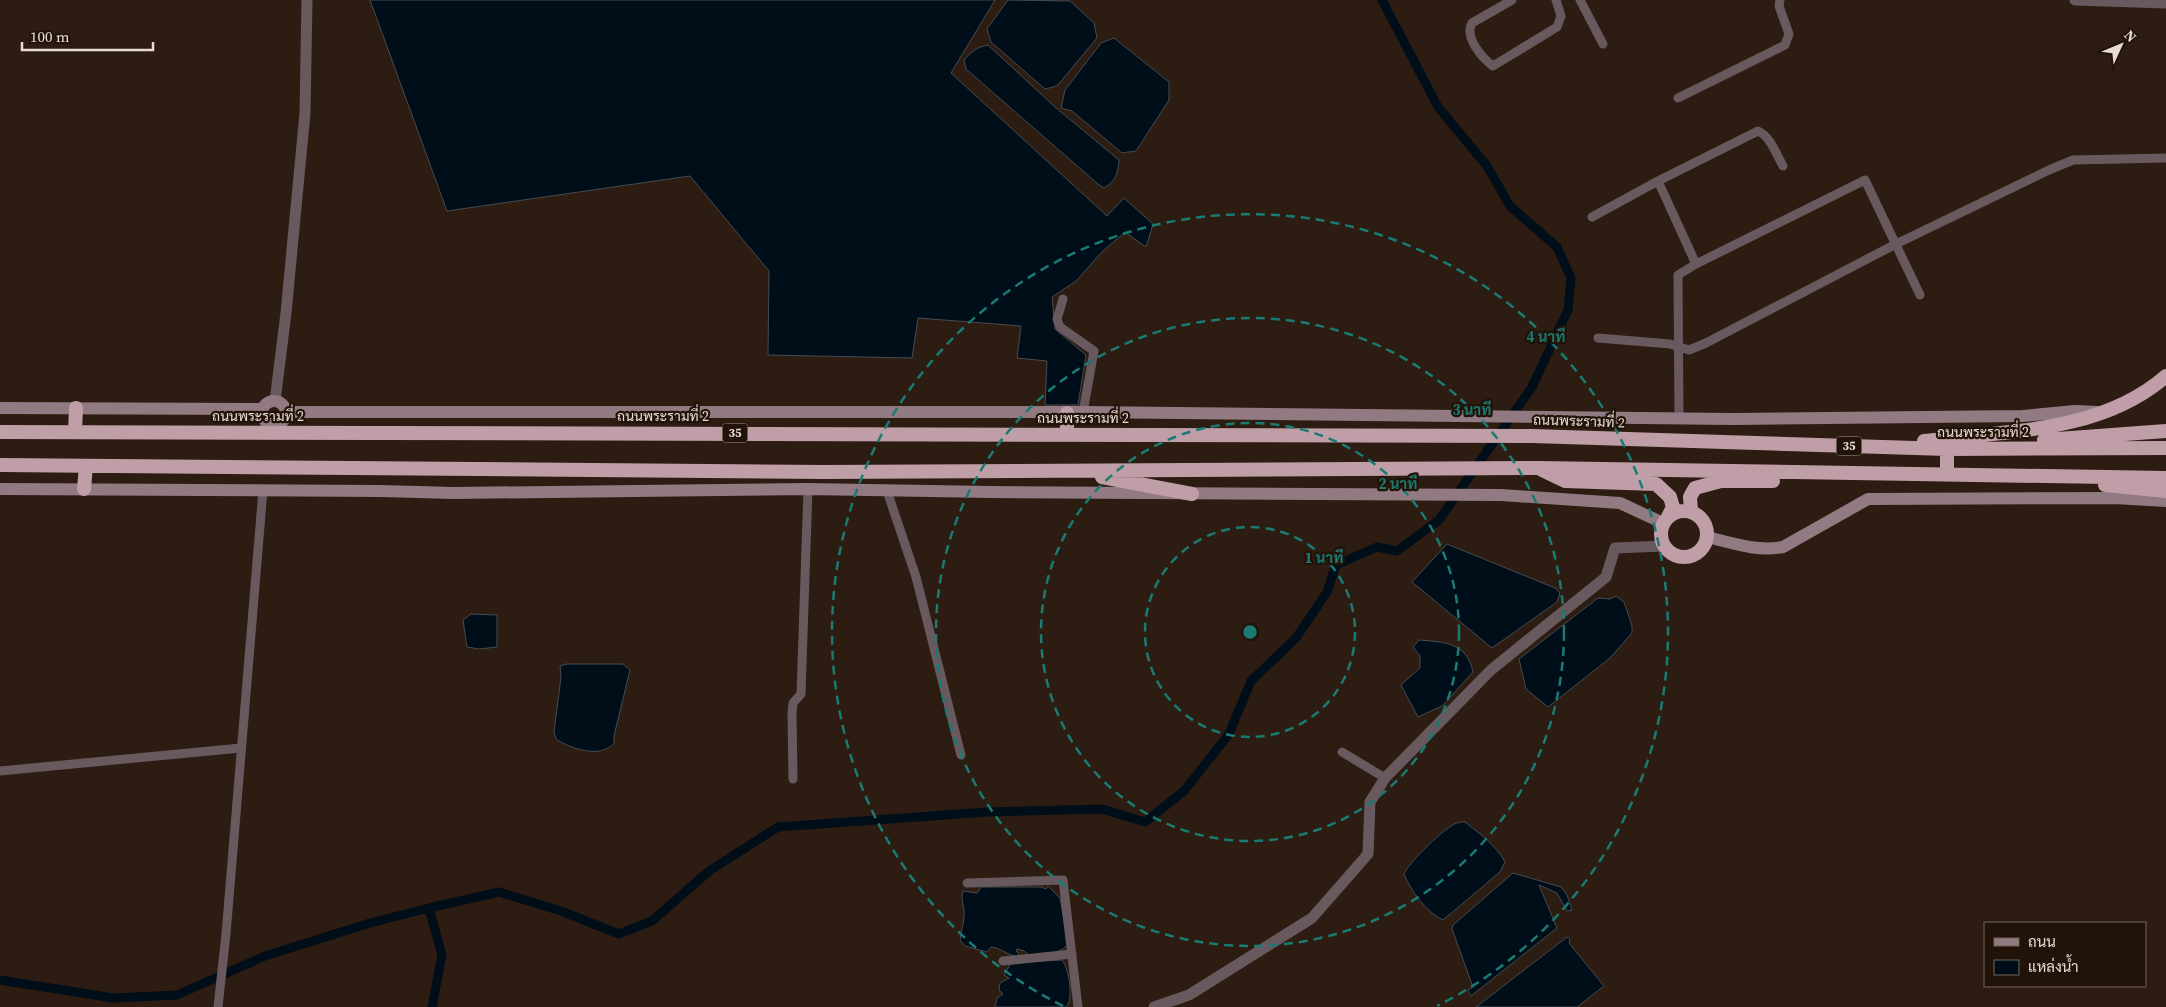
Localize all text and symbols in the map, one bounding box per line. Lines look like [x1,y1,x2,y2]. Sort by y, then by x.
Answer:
scale bar [22,20,154,52]
north arrow [2096,20,2146,70]
text: N [2120,25,2141,47]
text: 100 m [30,26,70,47]
text: 4 นาที [1527,326,1566,347]
text: 3 นาที [1453,399,1492,420]
street label: ถนนพระรามที่ 2 [212,404,304,426]
street label: ถนนพระรามที่ 2 [617,404,709,426]
street label: ถนนพระรามที่ 2 [1037,406,1129,428]
street label: ถนนพระรามที่ 2 [1533,407,1625,433]
street label: ถนนพระรามที่ 2 [1937,420,2029,442]
road number: 35 [722,423,748,442]
road number: 35 [1836,436,1862,456]
text: 2 นาที [1379,473,1418,494]
text: 1 นาที [1305,547,1344,568]
centre of rings [1241,623,1259,641]
legend [1984,922,2146,987]
text: ถนน [2028,931,2056,952]
text: แหล่งน้ำ [2028,954,2079,977]

